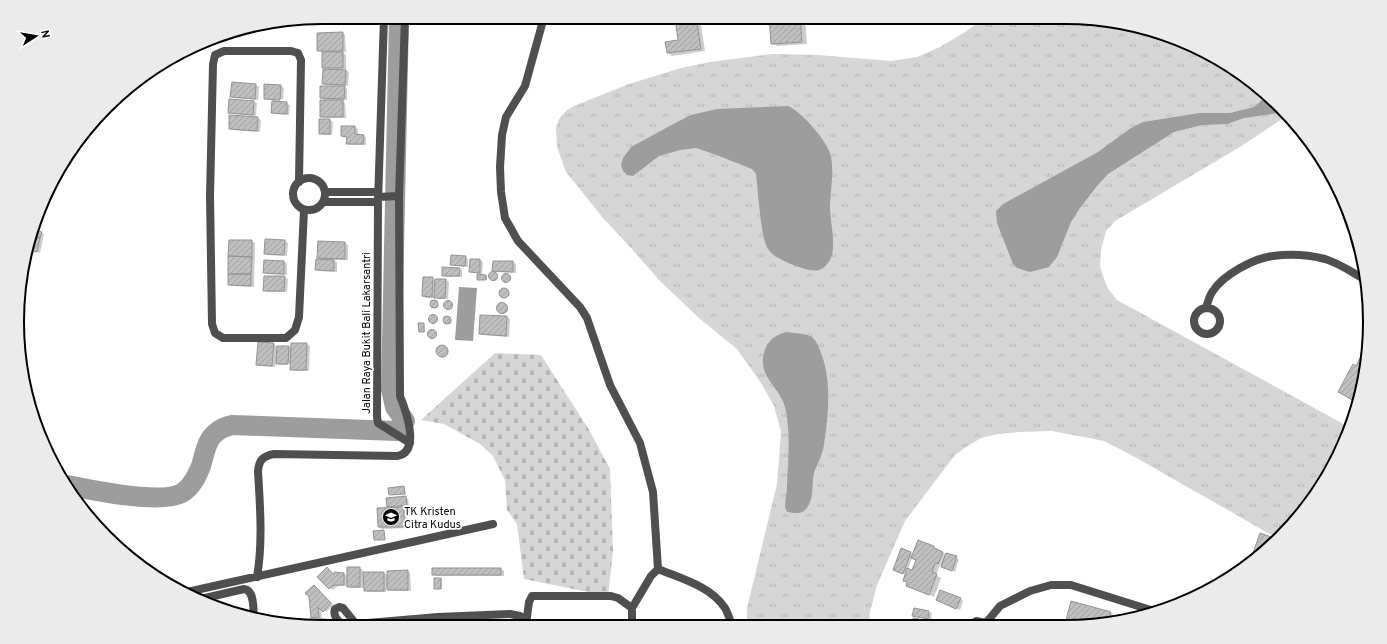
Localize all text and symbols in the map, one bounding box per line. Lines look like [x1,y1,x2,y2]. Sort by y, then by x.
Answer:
north arrow [16,16,56,56]
text: N [37,29,52,39]
street label: Jalan Raya Bukit Bali Lakarsantri [360,252,374,414]
place label: TK Kristen Citra Kudus [404,505,461,532]
school or university icon: TK Kristen Citra Kudus [381,507,401,527]

